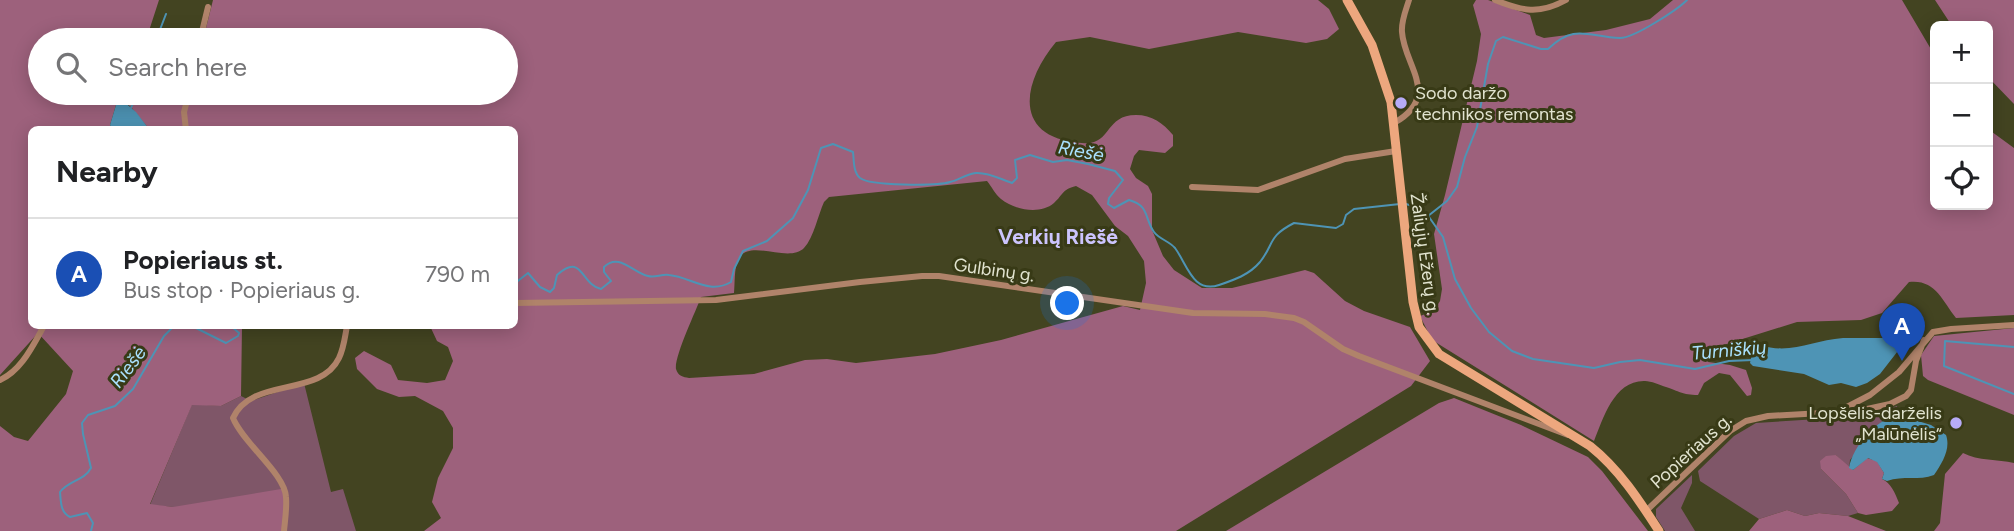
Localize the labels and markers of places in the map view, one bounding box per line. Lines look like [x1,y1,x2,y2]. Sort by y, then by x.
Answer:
place label: Sodo daržo technikos remontas [1415,82,1573,125]
marker: Sodo daržo technikos remontas [1393,95,1409,111]
pin: A [1879,303,1925,361]
place label: Lopšelis-darželis „Malūnėlis“ [1808,402,1942,445]
marker: Lopšelis-darželis „Malūnėlis“ [1948,415,1964,431]

